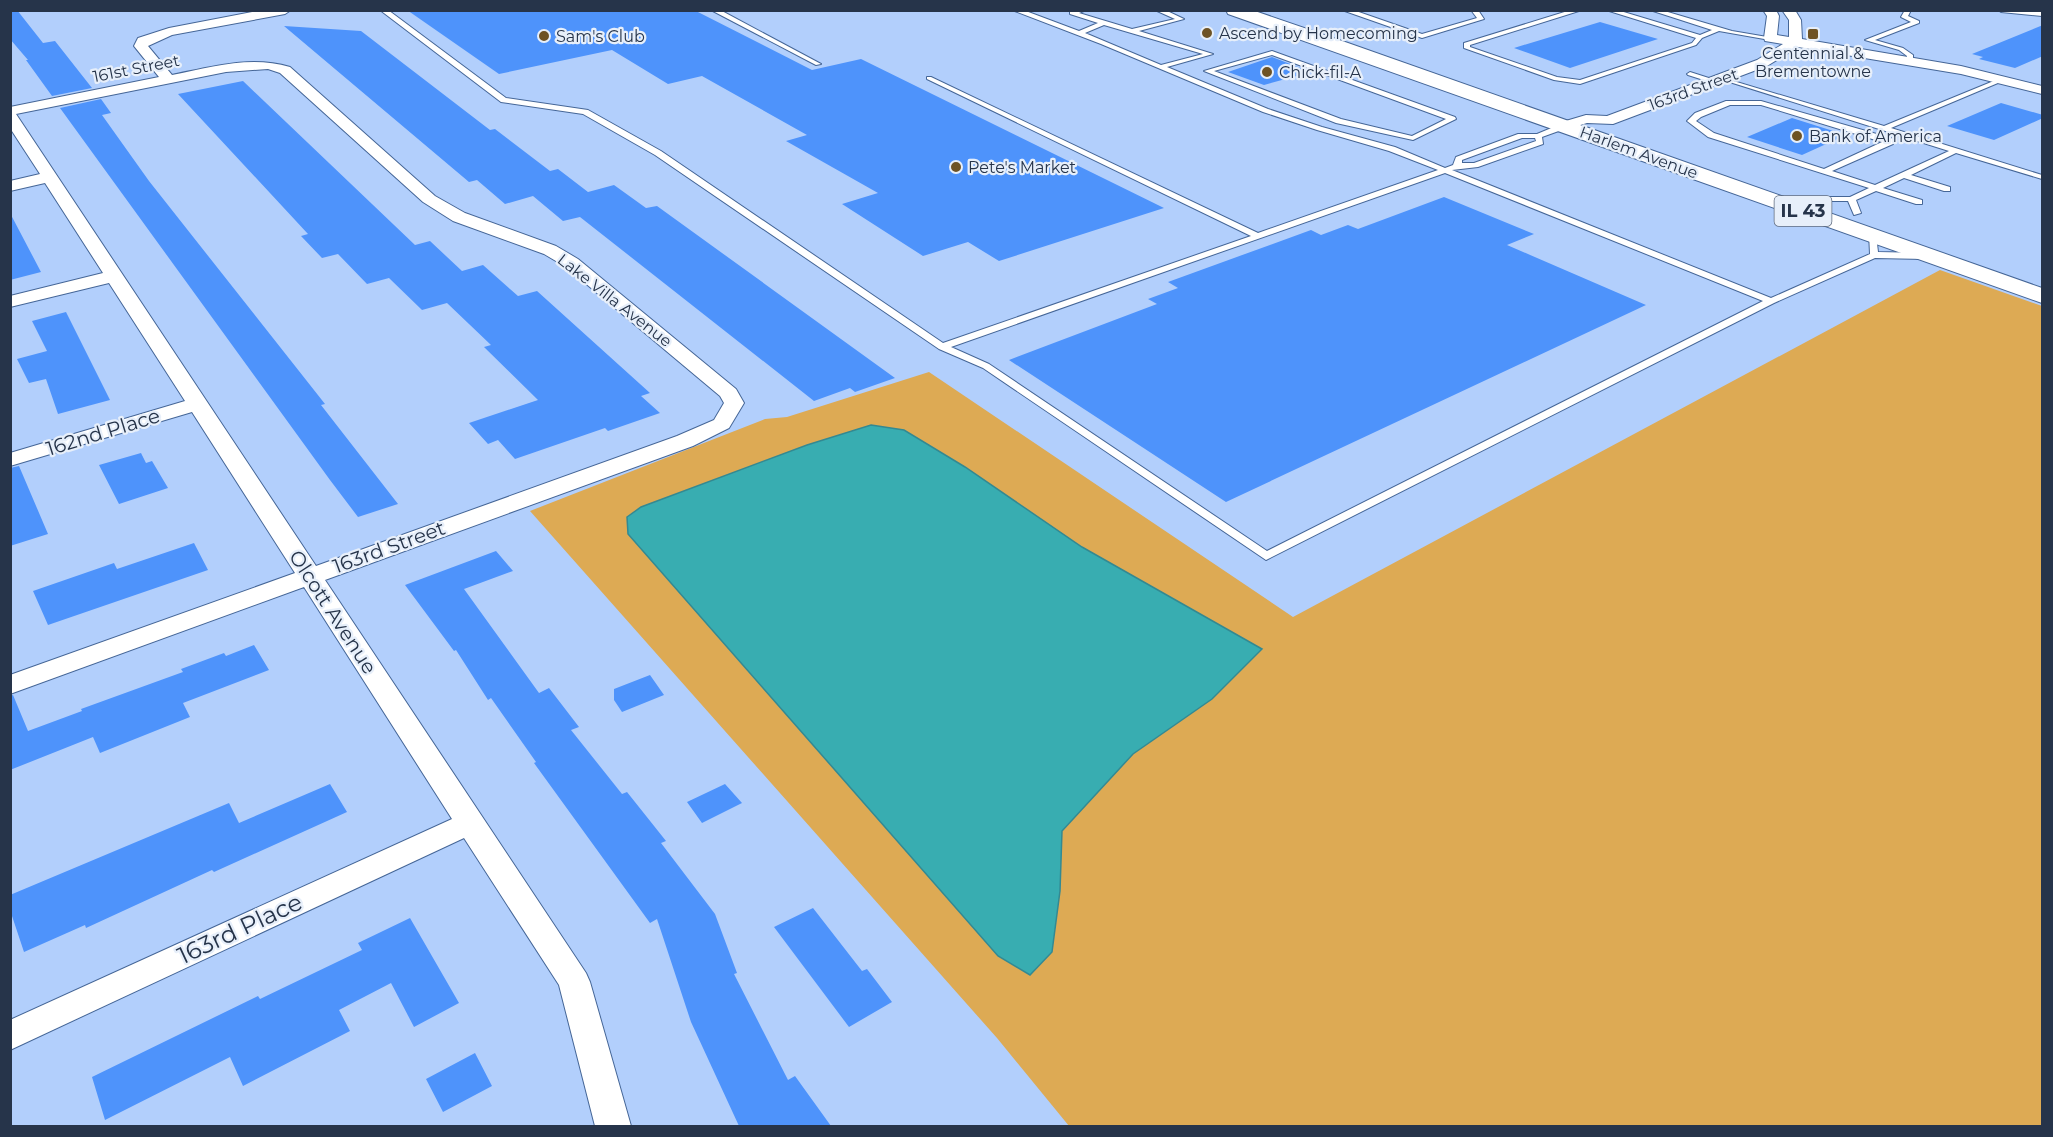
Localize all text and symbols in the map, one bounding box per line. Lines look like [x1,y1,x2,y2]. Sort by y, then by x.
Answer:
place label: Ascend by Homecoming [1219,24,1418,43]
marker: Ascend by Homecoming [1200,26,1214,40]
place label: Sam's Club [556,27,645,46]
marker: Centennial & Brementowne [1806,27,1820,41]
marker: Sam's Club [537,29,551,43]
place label: Centennial & Brementowne [1755,44,1871,81]
street label: 161st Street [91,51,182,86]
place label: Chick-fil-A [1279,63,1362,82]
street label: 163rd Street [1646,64,1741,115]
marker: Chick-fil-A [1260,65,1274,79]
street label: Harlem Avenue [1577,122,1700,183]
place label: Bank of America [1809,127,1942,146]
marker: Bank of America [1790,129,1804,143]
place label: Pete's Market [968,158,1077,177]
marker: Pete's Market [949,160,963,174]
road number: IL 43 [1774,196,1832,226]
street label: Lake Villa Avenue [554,250,676,351]
street label: 162nd Place [43,403,163,461]
street label: 163rd Street [330,516,448,578]
street label: Olcott Avenue [284,546,382,678]
street label: 163rd Place [173,887,307,970]

